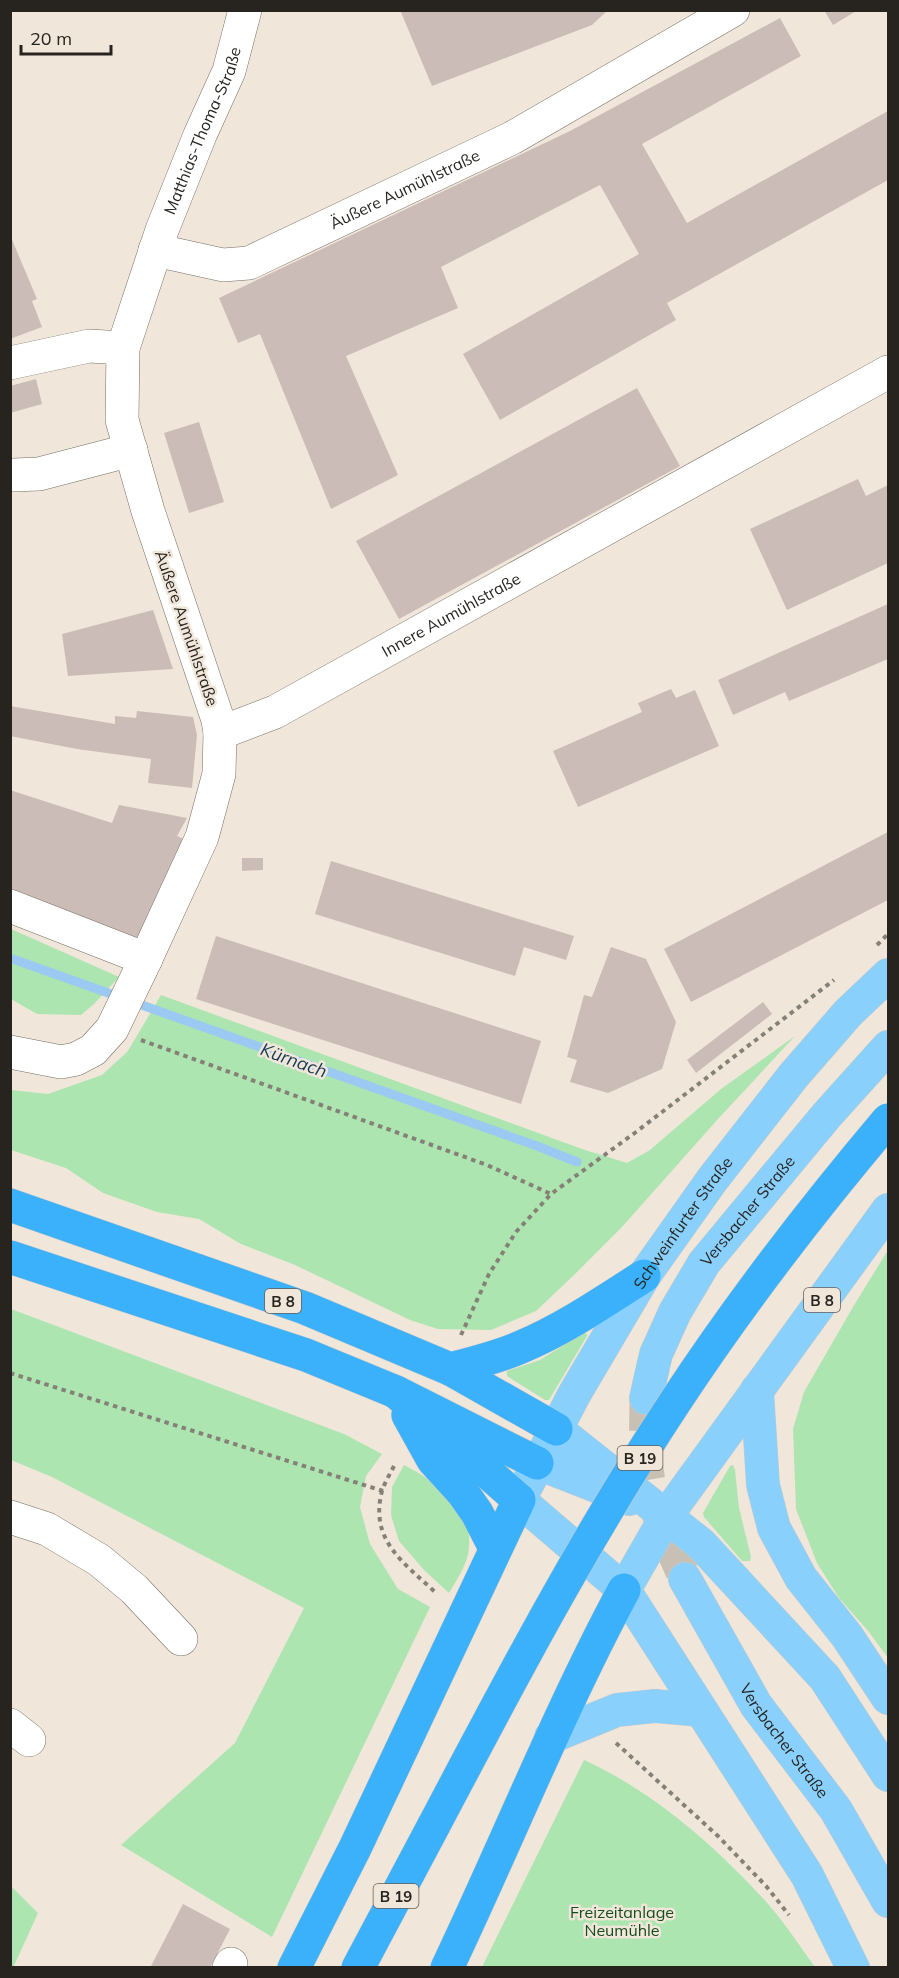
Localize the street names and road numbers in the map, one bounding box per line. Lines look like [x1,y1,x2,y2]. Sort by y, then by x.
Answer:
street label: Matthias-Thoma-Straße [159,45,245,217]
street label: Äußere Aumühlstraße [326,145,483,233]
street label: Äußere Aumühlstraße [151,547,223,709]
street label: Innere Aumühlstraße [378,568,524,661]
street label: Versbacher Straße [696,1151,799,1270]
street label: Schweinfurter Straße [629,1153,736,1292]
road number: B 8 [804,1288,840,1312]
road number: B 8 [265,1289,301,1313]
road number: B 19 [618,1446,662,1470]
street label: Versbacher Straße [736,1680,833,1802]
road number: B 19 [374,1884,418,1908]

